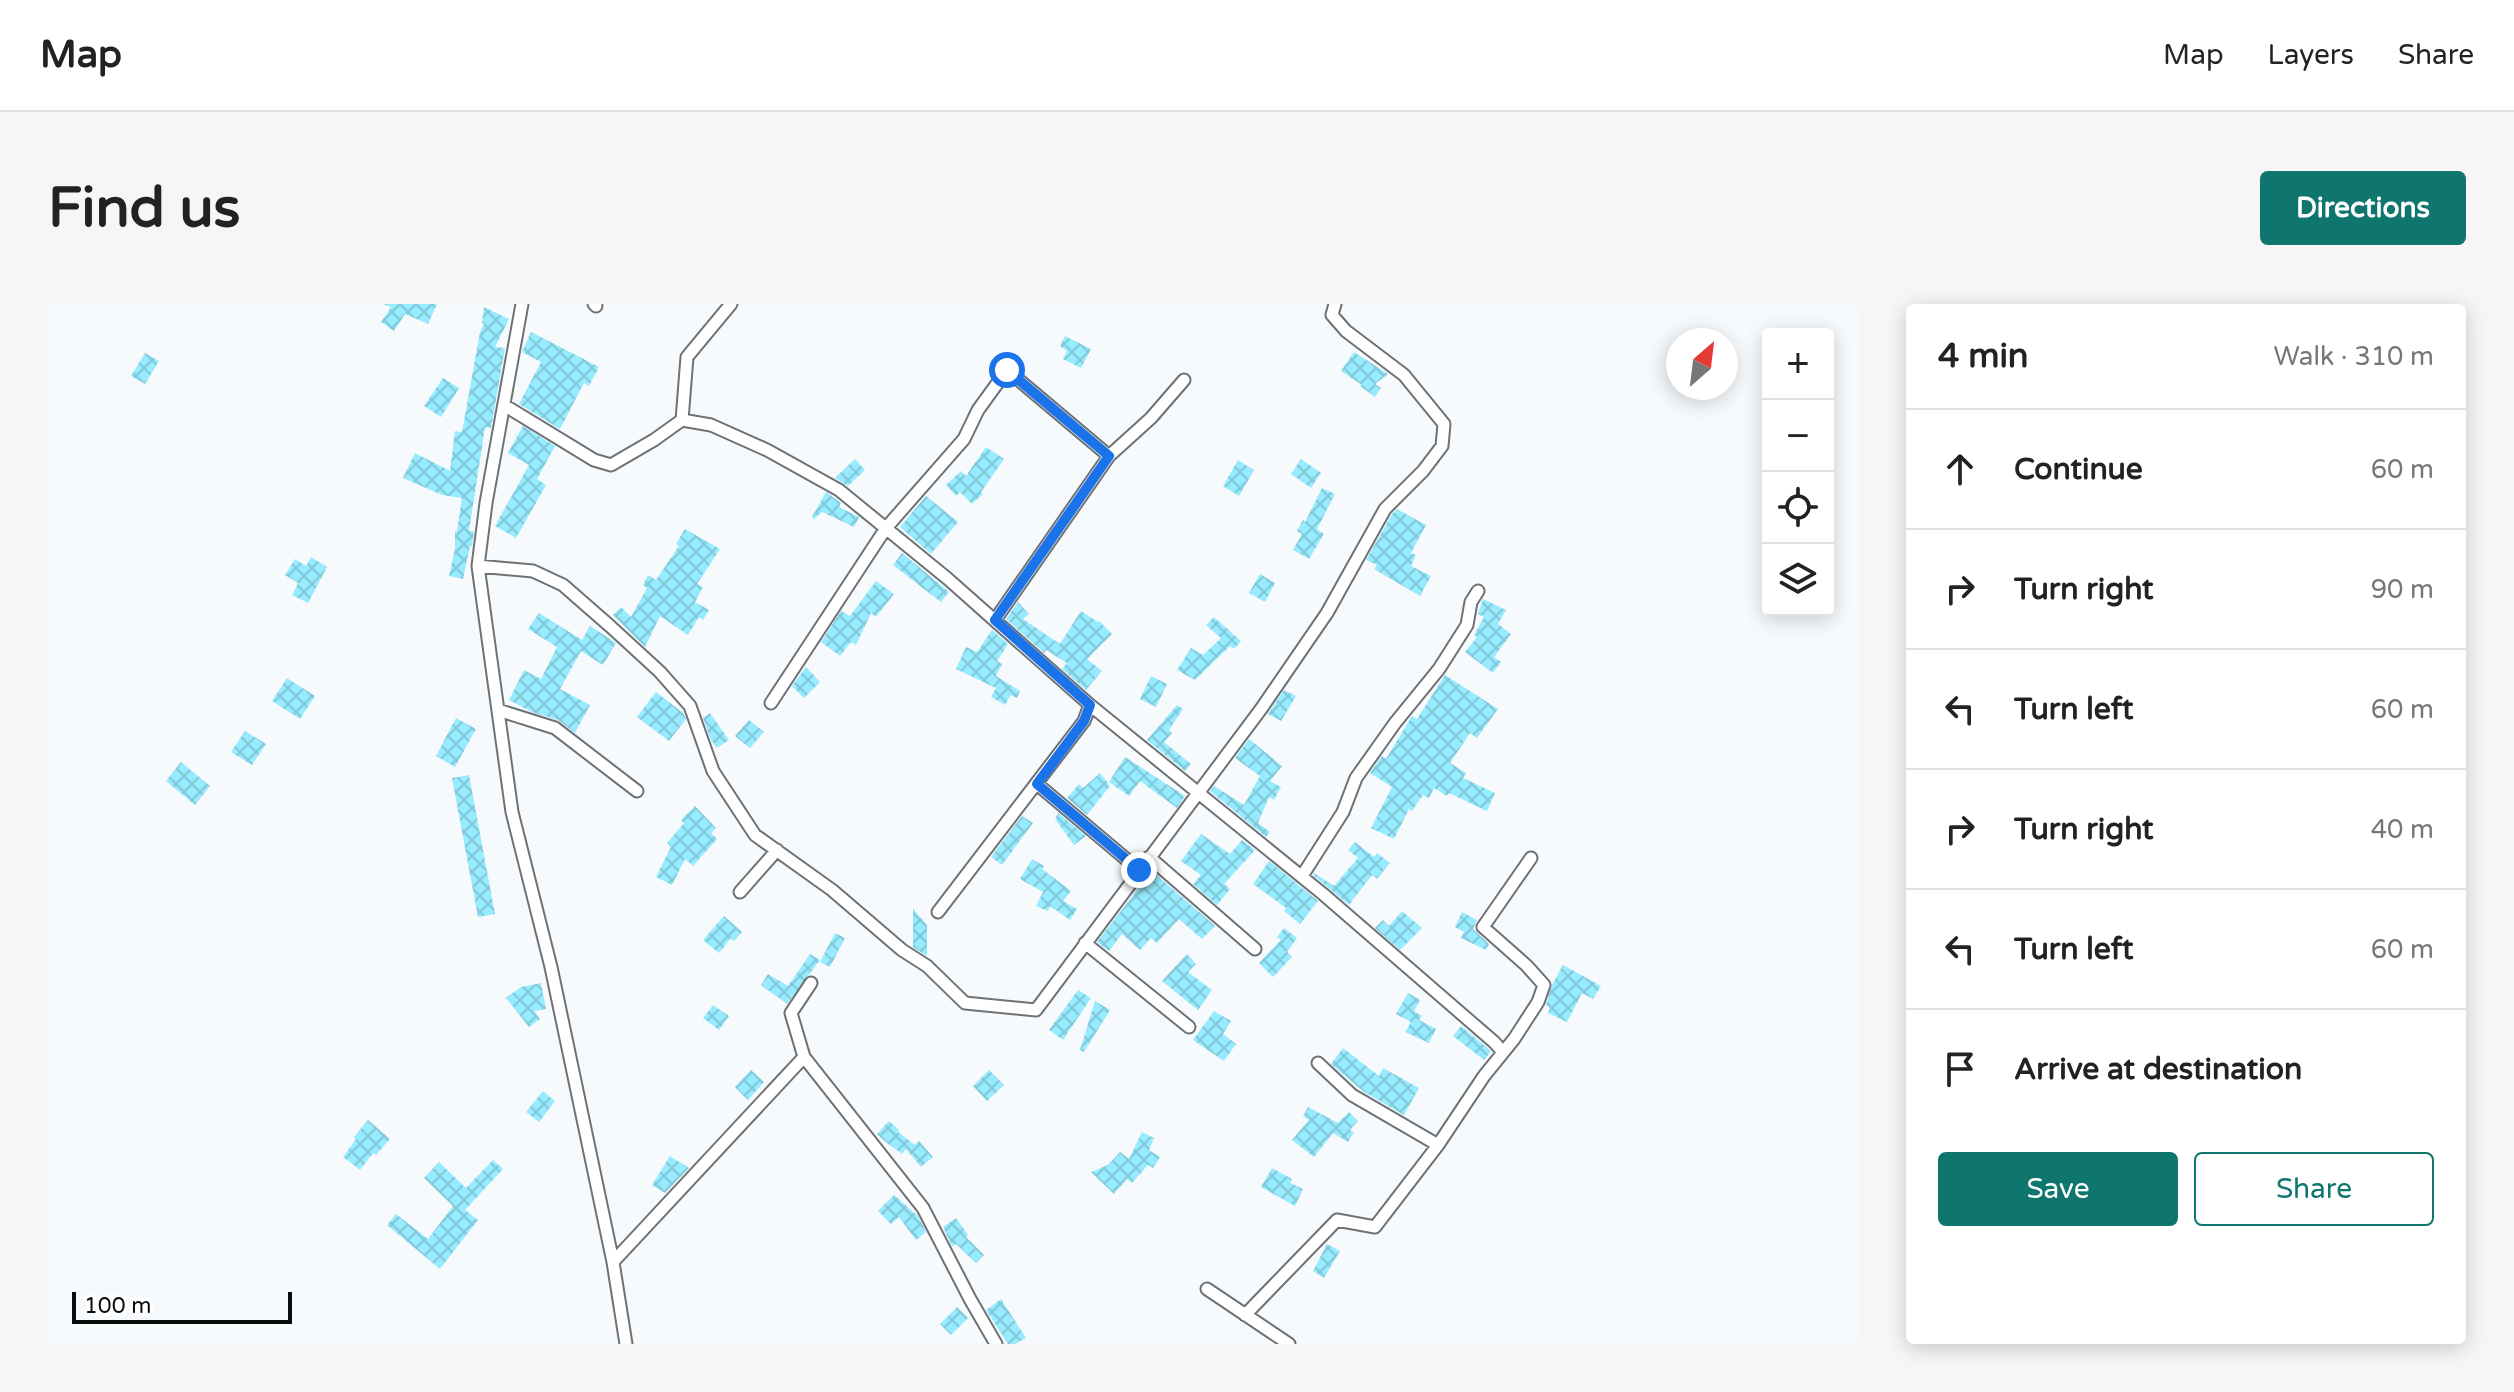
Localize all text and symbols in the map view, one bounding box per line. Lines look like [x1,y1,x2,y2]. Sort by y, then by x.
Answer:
text: Map [40,32,122,78]
text: Map [2163,38,2224,72]
text: Layers [2268,38,2354,72]
text: Share [2398,38,2474,72]
button: Directions [2260,171,2466,245]
text: Find us [48,175,240,242]
north arrow [1666,328,1738,400]
map controls [1762,328,1834,616]
button: + [1762,328,1834,400]
text: 4 min [1938,336,2029,377]
text: Walk · 310 m [2274,341,2434,372]
route start [989,352,1025,388]
button: − [1762,400,1834,472]
icon: ahead [1938,447,1982,491]
text: Continue [2014,451,2143,488]
text: 60 m [2371,454,2434,485]
button: locate [1762,472,1834,544]
button: layers [1762,544,1834,616]
icon: right [1938,567,1982,611]
text: Turn right [2014,571,2154,608]
text: 90 m [2371,574,2434,605]
icon: left [1938,687,1982,731]
text: Turn left [2014,691,2133,728]
text: 60 m [2371,694,2434,725]
icon: right [1938,807,1982,851]
text: Turn right [2014,811,2154,848]
text: 40 m [2371,814,2434,845]
route end [1121,852,1157,888]
icon: left [1938,927,1982,971]
text: Turn left [2014,931,2133,968]
text: 60 m [2371,934,2434,965]
icon: arrive [1938,1047,1982,1091]
text: Arrive at destination [2014,1051,2302,1088]
button: Save [1938,1152,2178,1226]
button: Share [2194,1152,2434,1226]
scale bar [72,1288,292,1324]
text: 100 m [84,1293,151,1319]

